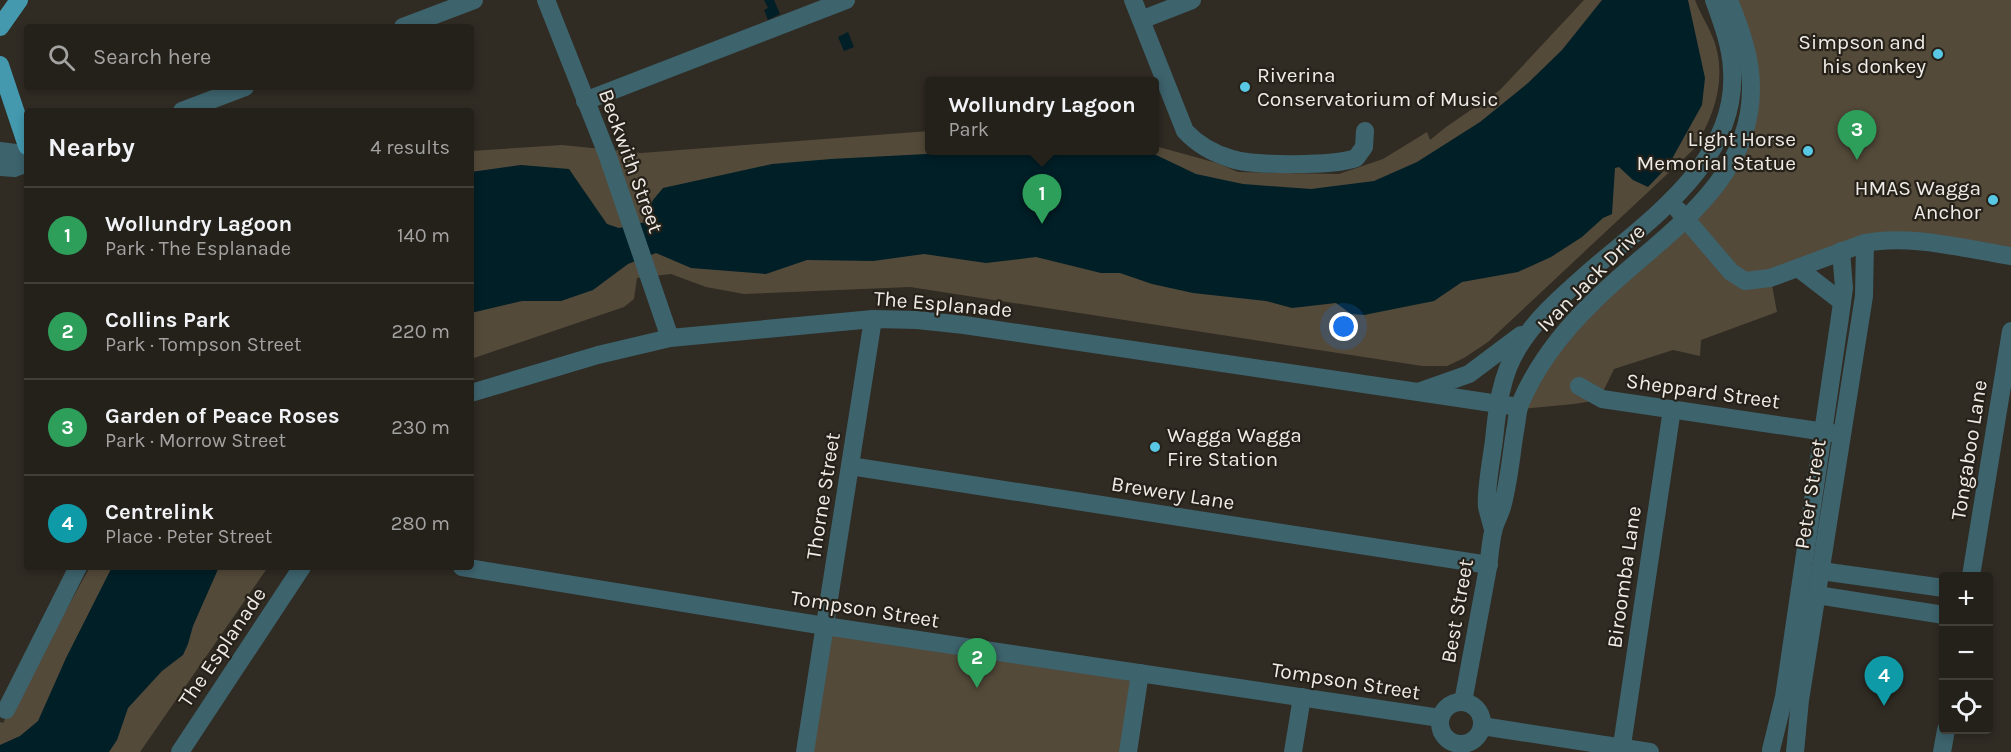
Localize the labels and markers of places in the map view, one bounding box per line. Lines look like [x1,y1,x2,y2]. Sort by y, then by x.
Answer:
place label: Simpson and his donkey [1798,30,1926,78]
marker: Simpson and his donkey [1931,47,1945,61]
place label: Riverina Conservatorium of Music [1257,63,1498,111]
marker: Riverina Conservatorium of Music [1238,80,1252,94]
pin: 3 [1838,110,1876,160]
place label: Light Horse Memorial Statue [1636,127,1796,175]
marker: Light Horse Memorial Statue [1801,144,1815,158]
pin: 1 [1022,174,1062,224]
place label: HMAS Wagga Anchor [1854,176,1981,224]
marker: HMAS Wagga Anchor [1986,193,2000,207]
place label: Wagga Wagga Fire Station [1167,423,1302,471]
marker: Wagga Wagga Fire Station [1148,440,1162,454]
pin: 2 [958,638,996,688]
pin: 4 [1864,656,1904,706]

